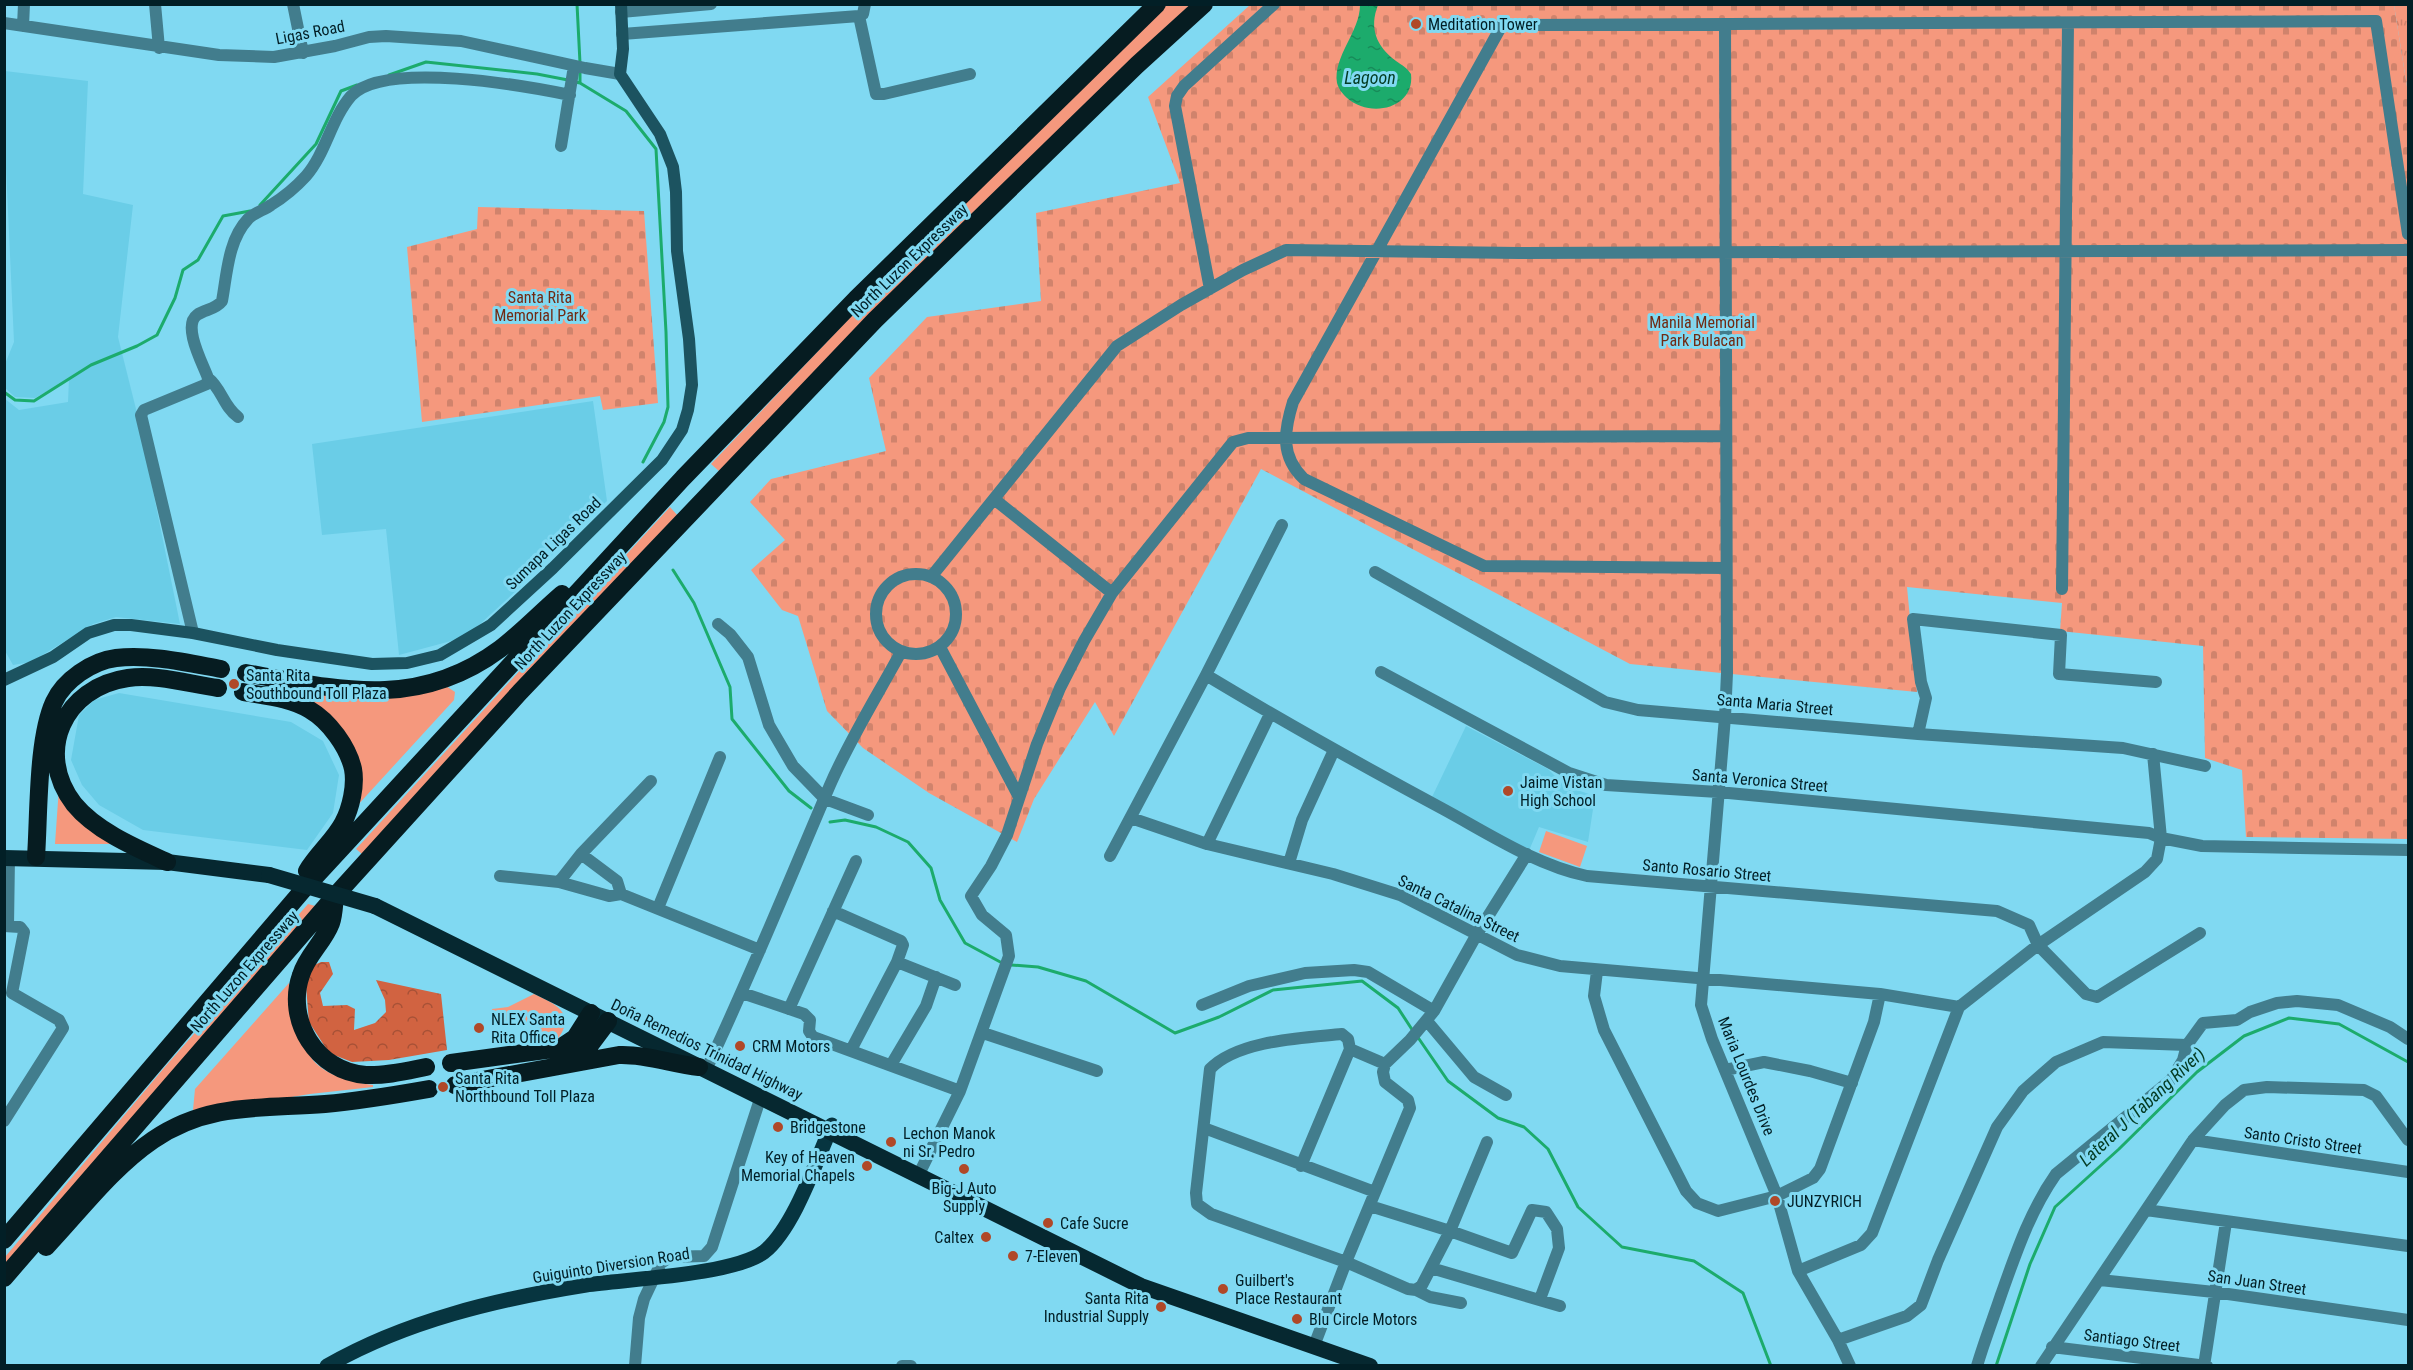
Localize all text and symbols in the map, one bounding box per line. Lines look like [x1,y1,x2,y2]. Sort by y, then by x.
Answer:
place label: Meditation Tower [1428,15,1538,34]
street label: Ligas Road [274,16,346,48]
marker: Meditation Tower [1409,17,1423,31]
water label: Lagoon [1344,67,1396,88]
street label: North Luzon Expressway [847,199,972,321]
park label: Santa Rita Memorial Park [494,288,587,325]
park label: Manila Memorial Park Bulacan [1649,313,1755,350]
street label: Sumapa Ligas Road [502,493,605,594]
street label: North Luzon Expressway [511,547,630,673]
place label: Santa Rita Southbound Toll Plaza [246,666,387,703]
marker: Santa Rita Southbound Toll Plaza [227,677,241,691]
street label: Santa Maria Street [1716,690,1834,719]
street label: Santa Veronica Street [1691,765,1829,796]
place label: Jaime Vistan High School [1520,773,1602,810]
marker: Jaime Vistan High School [1501,784,1515,798]
street label: Santo Rosario Street [1642,855,1772,886]
street label: Santa Catalina Street [1395,871,1523,946]
street label: North Luzon Expressway [186,906,303,1036]
street label: Doña Remedios Trinidad Highway [608,995,806,1104]
place label: NLEX Santa Rita Office [491,1010,565,1047]
street label: Maria Lourdes Drive [1714,1014,1779,1138]
marker: NLEX Santa Rita Office [472,1021,486,1035]
place label: CRM Motors [752,1037,830,1056]
marker: CRM Motors [733,1039,747,1053]
water label: Lateral J (Tabang River) [2075,1043,2209,1171]
place label: Santa Rita Northbound Toll Plaza [455,1069,595,1106]
marker: Santa Rita Northbound Toll Plaza [436,1080,450,1094]
place label: Bridgestone [790,1118,866,1137]
marker: Bridgestone [771,1120,785,1134]
street label: Santo Cristo Street [2243,1123,2363,1158]
place label: Lechon Manok ni Sr. Pedro [903,1124,996,1161]
marker: Lechon Manok ni Sr. Pedro [884,1135,898,1149]
place label: Key of Heaven Memorial Chapels [741,1148,855,1185]
marker: Key of Heaven Memorial Chapels [860,1159,874,1173]
marker: Big-J Auto Supply [957,1162,971,1176]
place label: Big-J Auto Supply [931,1179,997,1216]
place label: JUNZYRICH [1787,1192,1862,1211]
marker: JUNZYRICH [1768,1194,1782,1208]
place label: Cafe Sucre [1060,1214,1128,1233]
marker: Cafe Sucre [1041,1216,1055,1230]
place label: Caltex [934,1228,974,1247]
marker: Caltex [979,1230,993,1244]
street label: Guiguinto Diversion Road [531,1244,691,1287]
place label: 7-Eleven [1025,1247,1078,1266]
marker: 7-Eleven [1006,1249,1020,1263]
street label: San Juan Street [2206,1266,2308,1299]
place label: Guilbert's Place Restaurant [1235,1271,1342,1308]
marker: Guilbert's Place Restaurant [1216,1282,1230,1296]
place label: Santa Rita Industrial Supply [1044,1289,1149,1326]
marker: Santa Rita Industrial Supply [1154,1300,1168,1314]
place label: Blu Circle Motors [1309,1310,1417,1329]
marker: Blu Circle Motors [1290,1312,1304,1326]
street label: Santiago Street [2083,1325,2181,1356]

